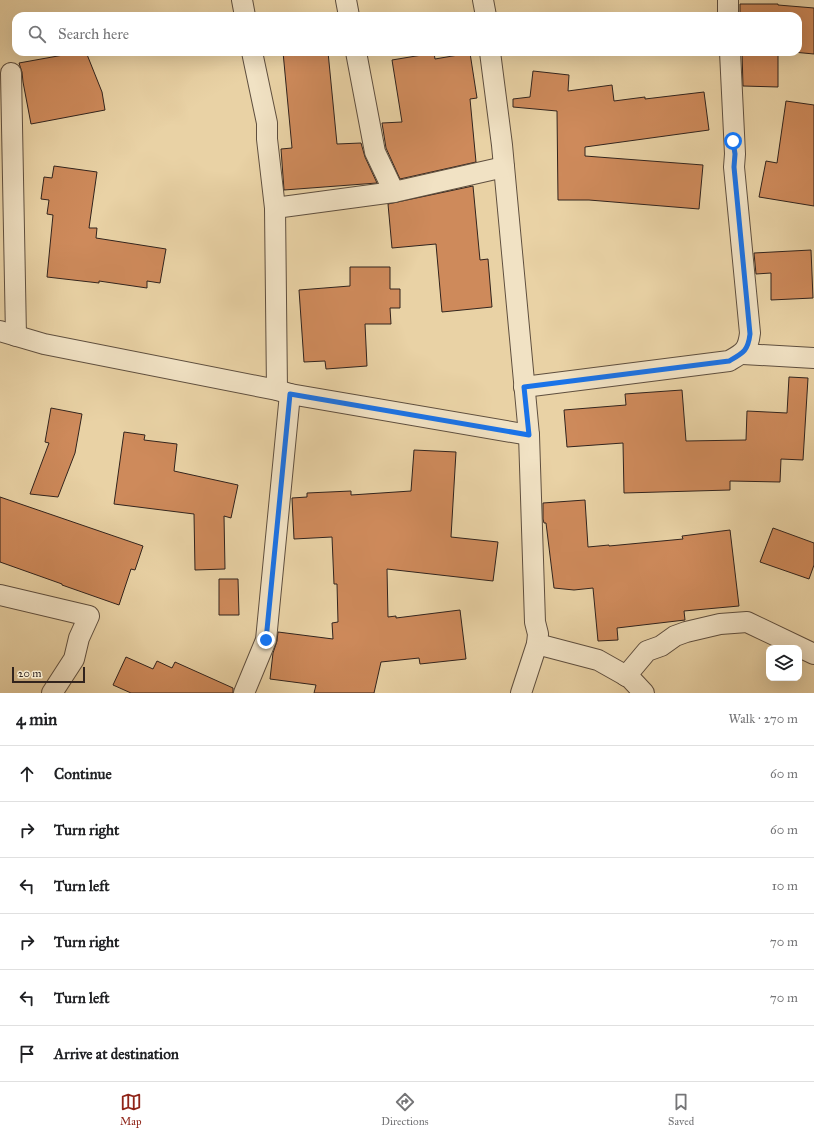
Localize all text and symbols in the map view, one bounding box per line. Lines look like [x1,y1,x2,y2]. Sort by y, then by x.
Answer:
search box [12,12,802,56]
icon: search [26,23,48,45]
text: Search here [58,25,129,43]
route start [724,132,742,150]
route end [257,631,275,649]
map controls [766,645,802,681]
button: layers [766,645,802,681]
scale bar [12,665,85,684]
text: 20 m [18,667,41,680]
text: 4 min [16,709,57,730]
text: Walk · 270 m [729,711,798,727]
icon: ahead [16,763,38,785]
text: Continue [54,765,112,783]
text: 60 m [770,766,798,782]
icon: right [16,819,38,841]
text: Turn right [54,821,119,839]
text: 60 m [770,822,798,838]
icon: left [16,875,38,897]
text: Turn left [54,877,110,895]
text: 10 m [772,878,798,894]
icon: right [16,931,38,953]
text: Turn right [54,933,119,951]
text: 70 m [770,934,798,950]
icon: left [16,987,38,1009]
text: Turn left [54,989,110,1007]
text: 70 m [770,990,798,1006]
icon: arrive [16,1043,38,1065]
text: Arrive at destination [54,1045,179,1063]
tab: Map [120,1091,142,1128]
tab: Directions [381,1091,429,1128]
tab: Saved [668,1091,694,1128]

